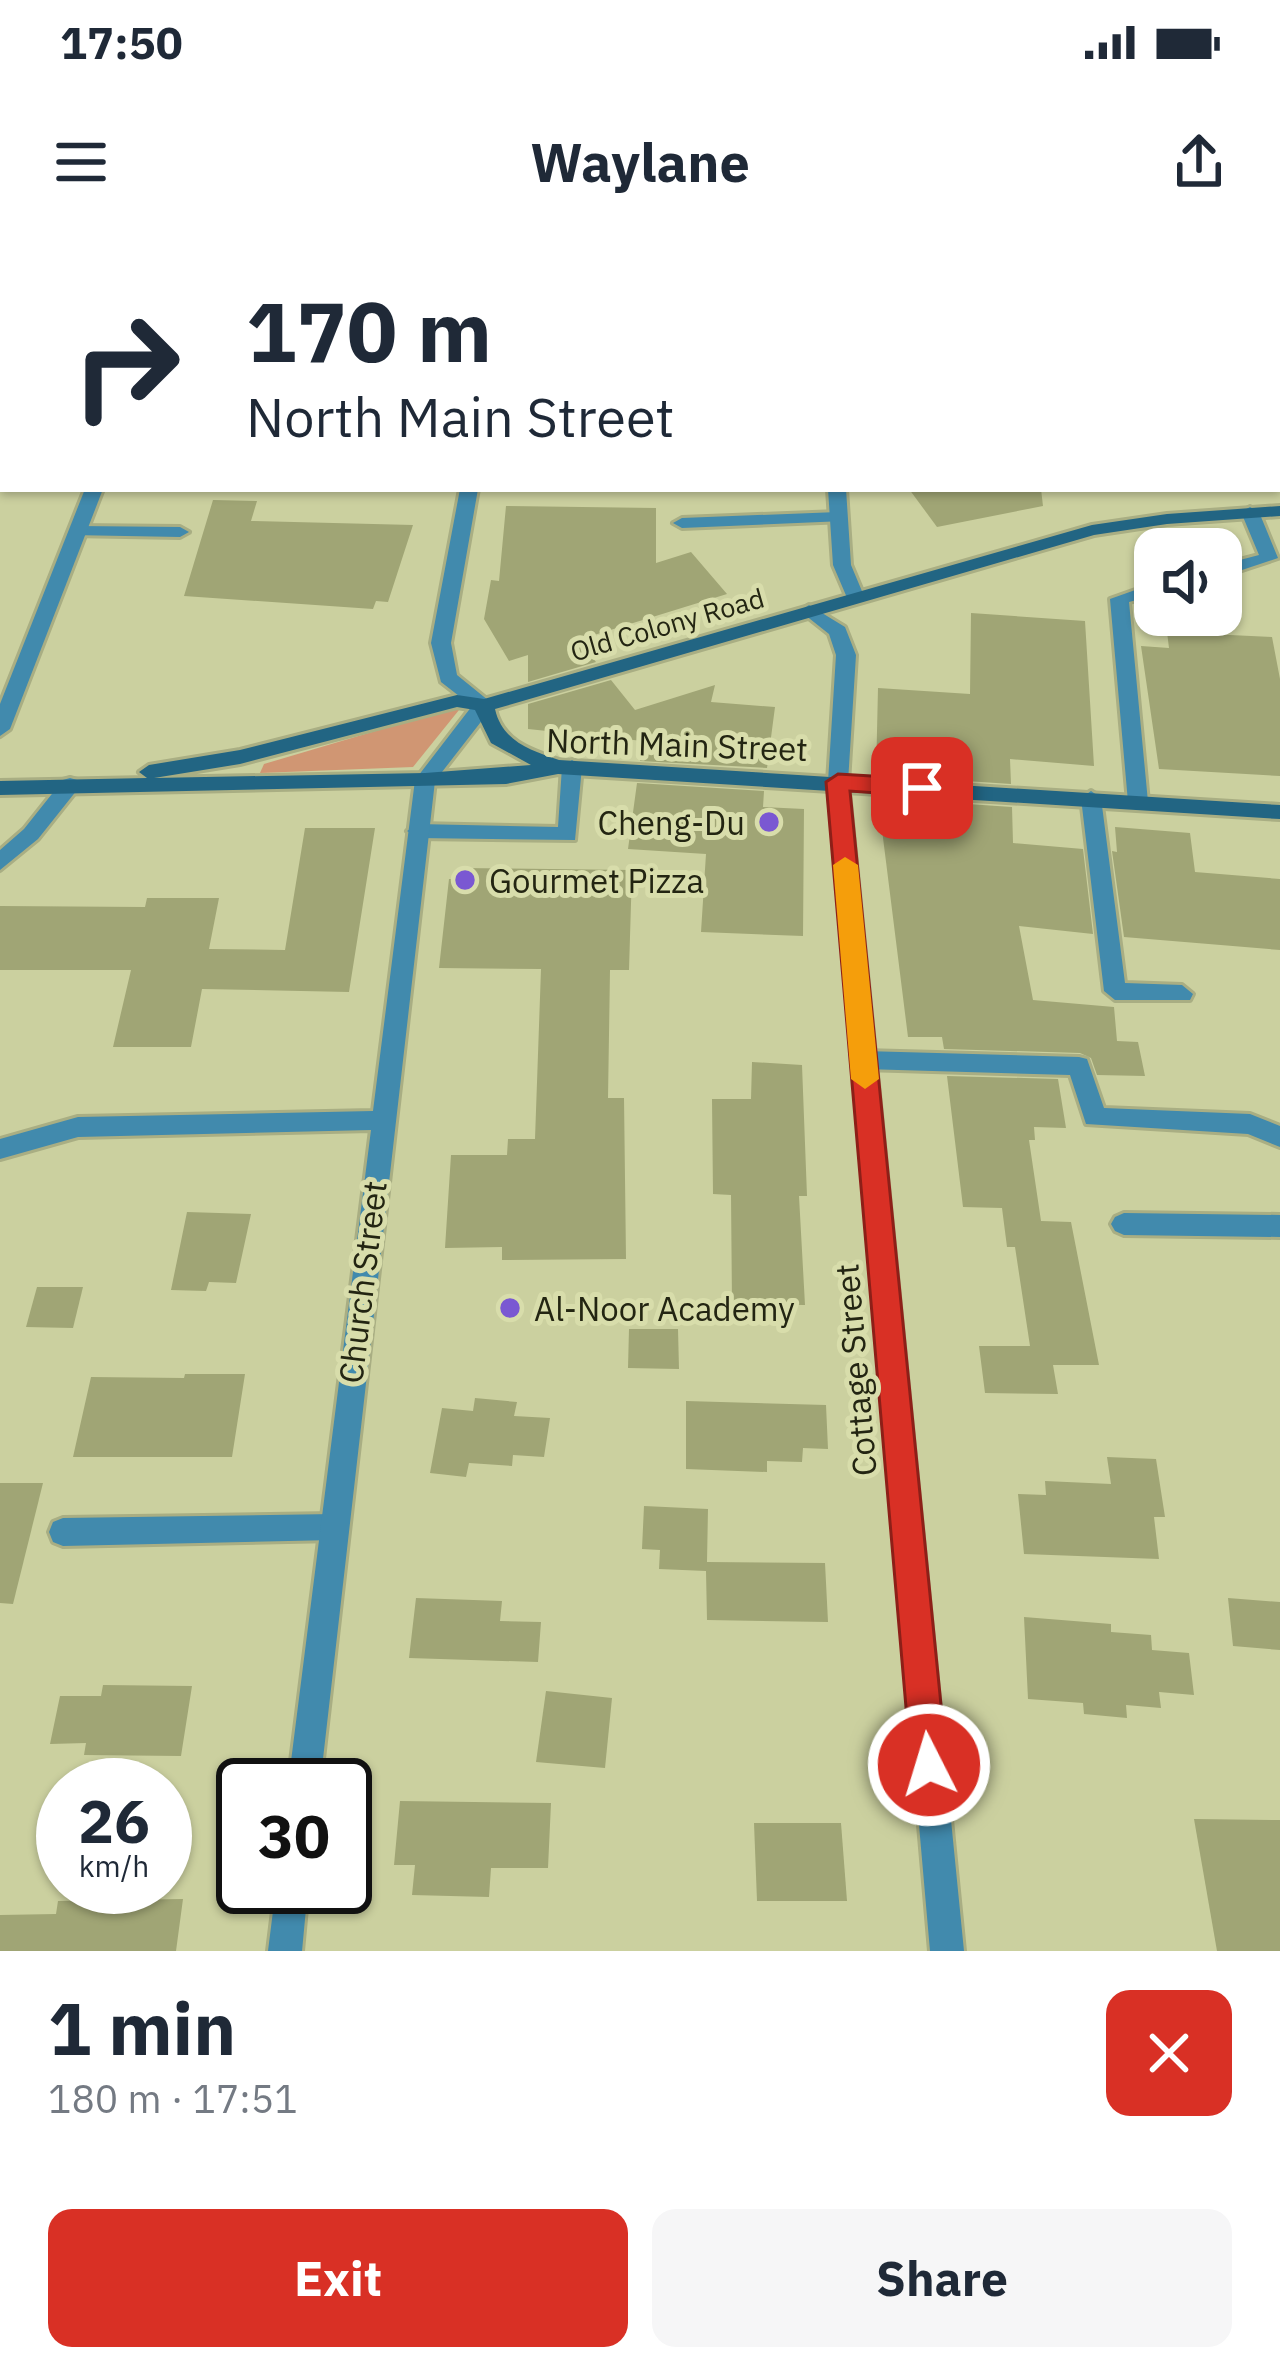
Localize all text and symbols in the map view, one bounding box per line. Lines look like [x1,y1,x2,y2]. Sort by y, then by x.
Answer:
text: 17:50 [60,13,183,71]
text: Waylane [530,127,750,197]
icon: menu [48,129,114,195]
icon: share [1166,129,1232,195]
text: 170 m [246,276,492,385]
icon: right [48,288,204,444]
text: North Main Street [246,382,675,452]
map controls [1134,528,1242,636]
button: sound [1134,528,1242,636]
street label: Old Colony Road [566,580,768,668]
street label: North Main Street [545,718,809,770]
pin [871,737,973,839]
icon: arrive [889,755,955,821]
place label: Cheng-Du [597,801,745,844]
marker: Cheng-Du [756,809,782,835]
place label: Gourmet Pizza [489,859,704,902]
marker: Gourmet Pizza [452,867,478,893]
street label: Church Street [328,1178,396,1386]
street label: Cottage Street [824,1262,886,1478]
place label: Al-Noor Academy [534,1287,795,1330]
marker: Al-Noor Academy [497,1295,523,1321]
position arrow [866,1702,992,1828]
speed limit sign: 30 [216,1758,372,1914]
text: 26 [78,1781,150,1860]
text: km/h [79,1846,149,1885]
text: 1 min [48,1981,236,2075]
button: close [1106,1990,1232,2116]
text: 180 m · 17:51 [48,2073,298,2124]
button: Exit [48,2209,628,2347]
button: Share [652,2209,1232,2347]

